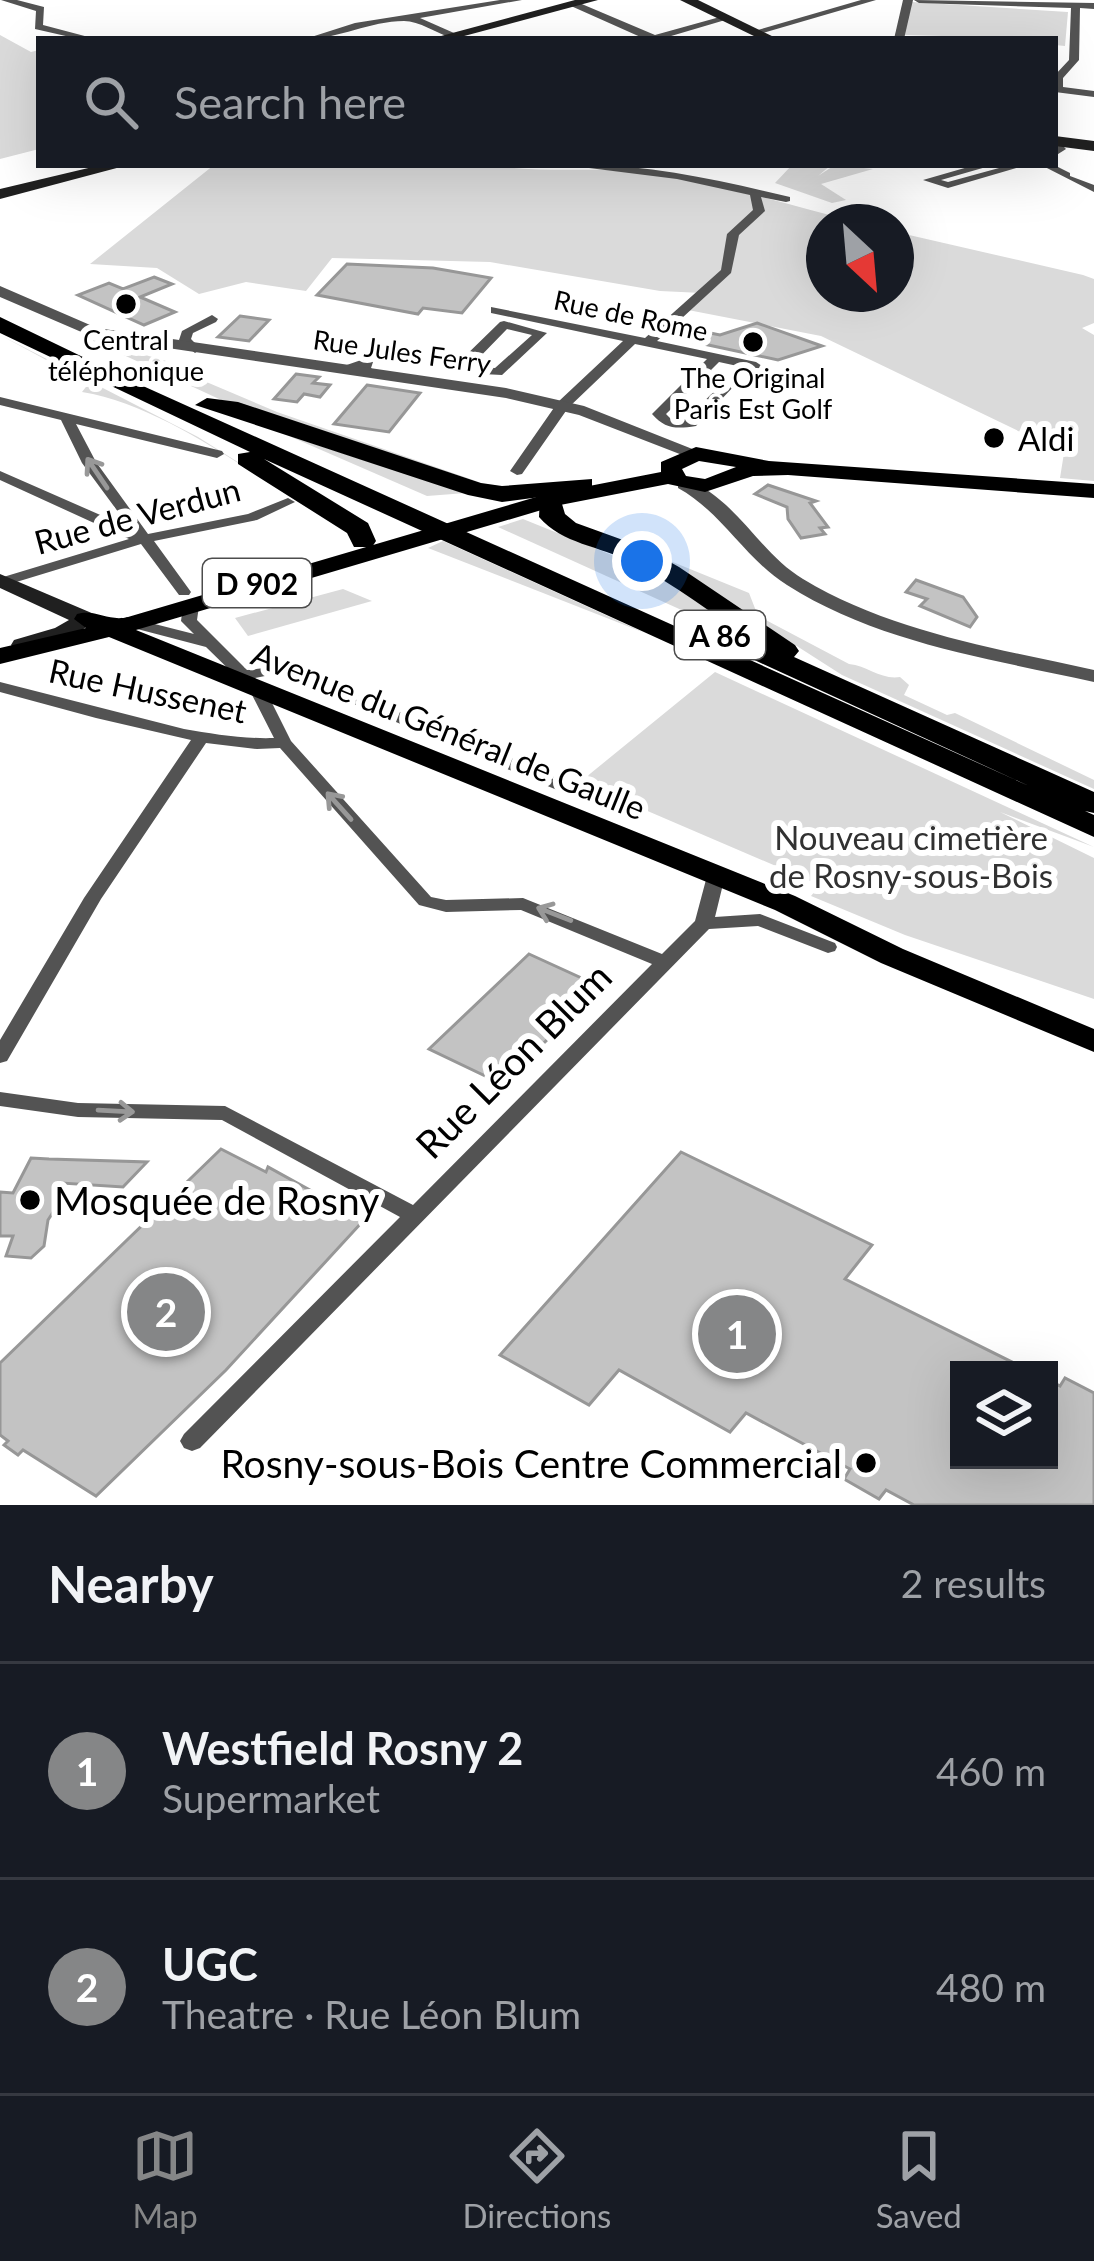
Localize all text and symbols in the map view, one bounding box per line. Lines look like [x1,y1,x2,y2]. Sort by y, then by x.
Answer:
search box [36,36,1058,168]
icon: search [78,69,144,135]
text: Search here [174,75,406,129]
north arrow [806,204,914,312]
street label: Rue de Rome [551,283,711,347]
marker: Central téléphonique [113,291,139,317]
street label: Rue Jules Ferry [311,322,493,380]
place label: Central téléphonique [48,323,204,387]
marker: The Original Paris Est Golf [740,329,766,355]
place label: The Original Paris Est Golf [674,361,833,425]
place label: Aldi [1018,418,1074,458]
marker: Aldi [981,425,1007,451]
one-way arrow [85,457,110,491]
street label: Rue de Verdun [30,468,244,562]
your location [612,531,672,591]
road number: D 902 [203,559,311,607]
road number: A 86 [675,611,765,659]
street label: Avenue du Général de Gaulle [246,633,652,827]
street label: Rue Hussenet [45,650,251,731]
one-way arrow [326,792,353,822]
park label: Nouveau cimetière de Rosny-sous-Bois [769,817,1053,895]
one-way arrow [537,902,574,923]
street label: Rue Léon Blum [406,953,620,1167]
one-way arrow [96,1100,135,1123]
place label: Mosquée de Rosny [54,1177,379,1223]
marker: Mosquée de Rosny [17,1187,43,1213]
pin: 2 [127,1267,205,1357]
pin: 1 [698,1289,776,1379]
map controls [950,1361,1058,1469]
button: layers [950,1361,1058,1469]
place label: Rosny-sous-Bois Centre Commercial [220,1440,842,1486]
marker: Rosny-sous-Bois Centre Commercial [853,1450,879,1476]
text: Nearby [48,1553,214,1614]
text: 2 results [901,1560,1046,1606]
text: Westfield Rosny 2 [162,1721,523,1775]
text: 1 [76,1748,98,1794]
text: 460 m [936,1748,1046,1794]
text: Supermarket [162,1775,380,1821]
text: UGC [162,1937,258,1991]
text: 2 [76,1964,98,2010]
text: 480 m [936,1964,1046,2010]
text: Theatre · Rue Léon Blum [162,1991,581,2037]
tab: Map [132,2123,198,2235]
tab: Directions [462,2123,611,2235]
tab: Saved [876,2123,962,2235]

